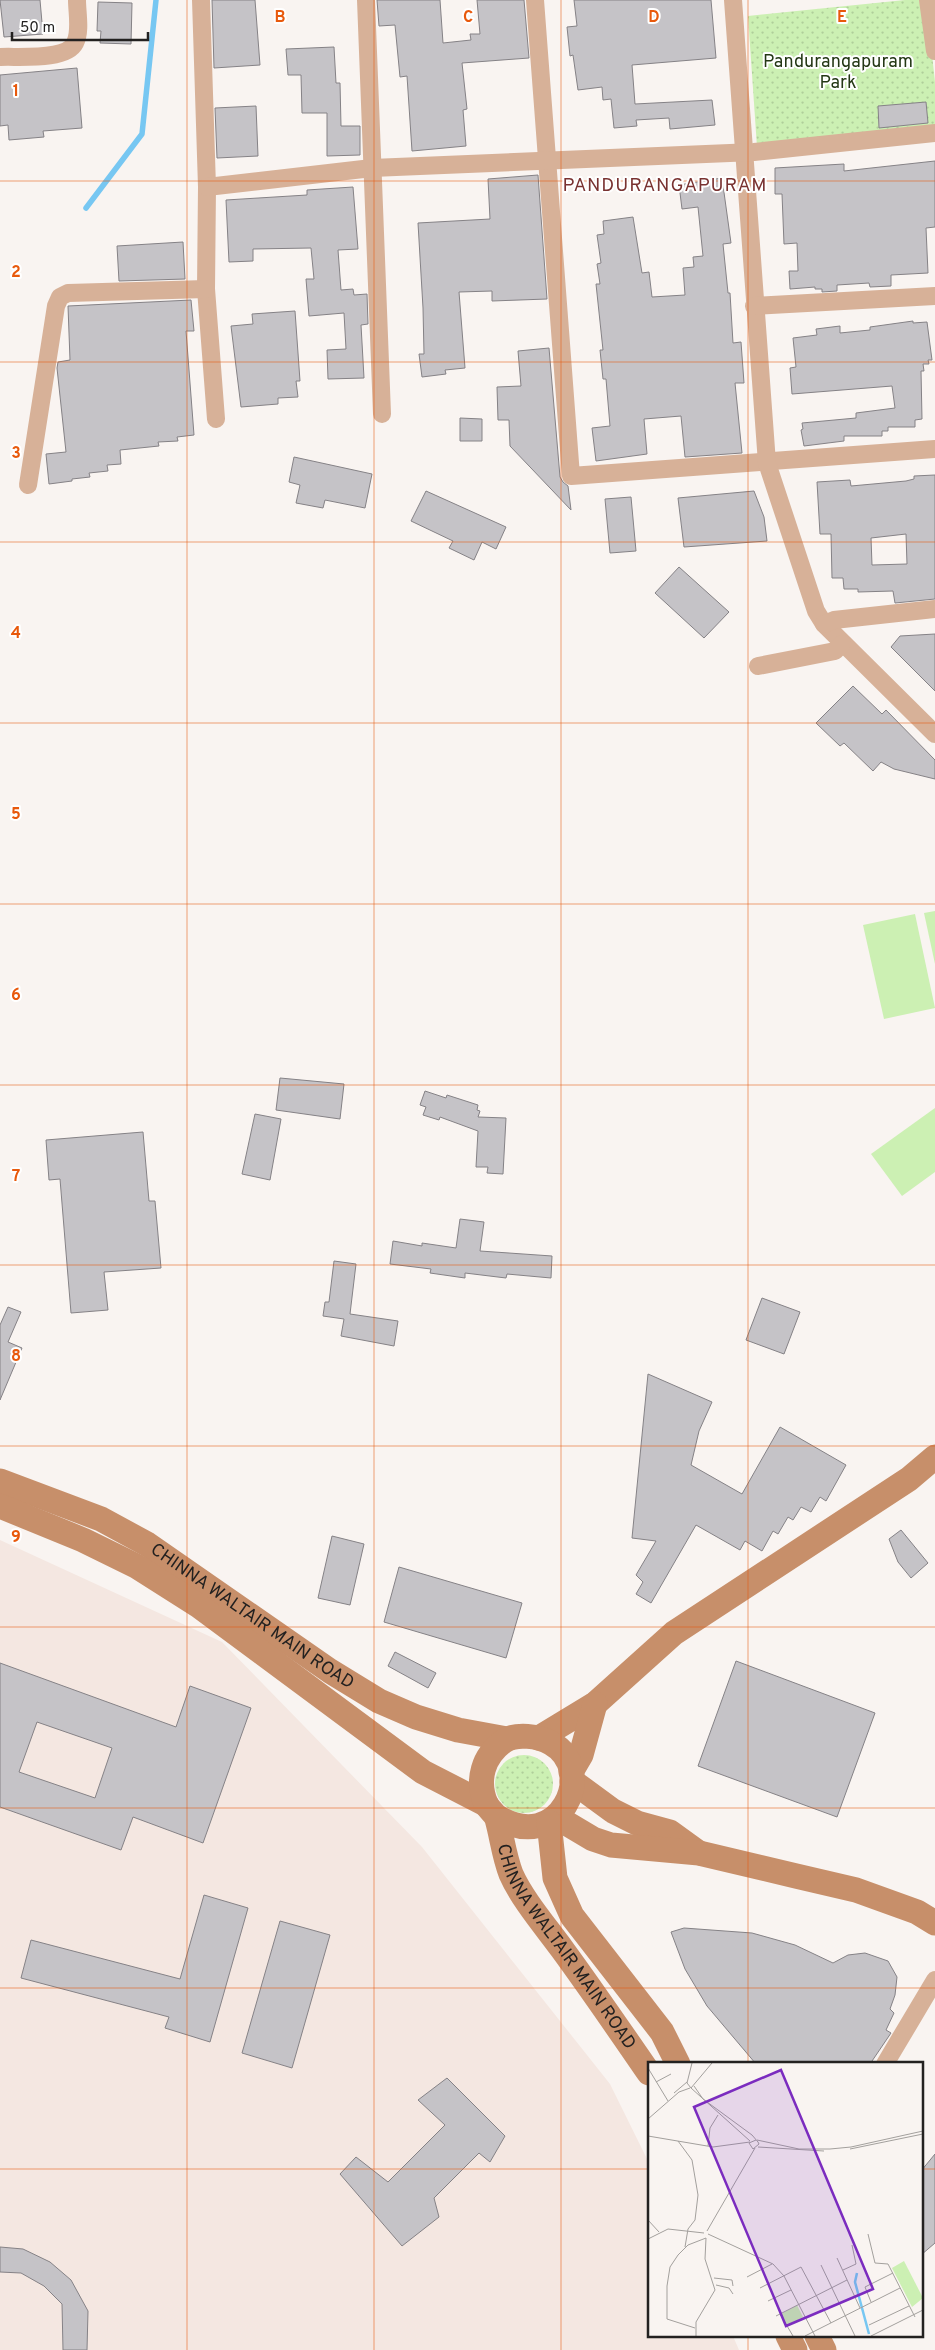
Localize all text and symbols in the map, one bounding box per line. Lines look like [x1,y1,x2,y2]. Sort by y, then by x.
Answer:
text: B [274,8,286,28]
text: C [463,8,473,28]
text: D [648,8,660,28]
text: E [837,8,847,28]
scale bar [12,10,149,42]
text: 50 m [20,19,55,38]
park label: Pandurangapuram Park [763,51,913,95]
text: 1 [13,82,19,102]
district label: PANDURANGAPURAM [562,174,768,198]
text: 2 [11,263,21,283]
text: 3 [11,444,21,464]
text: 4 [11,624,21,644]
text: 5 [11,805,21,825]
text: 6 [11,986,21,1006]
text: 7 [12,1167,20,1187]
text: 8 [11,1347,21,1367]
text: 9 [11,1528,21,1548]
street label: CHINNA WALTAIR MAIN ROAD [146,1538,358,1694]
street label: CHINNA WALTAIR MAIN ROAD [491,1842,641,2054]
inset map [648,2062,922,2338]

